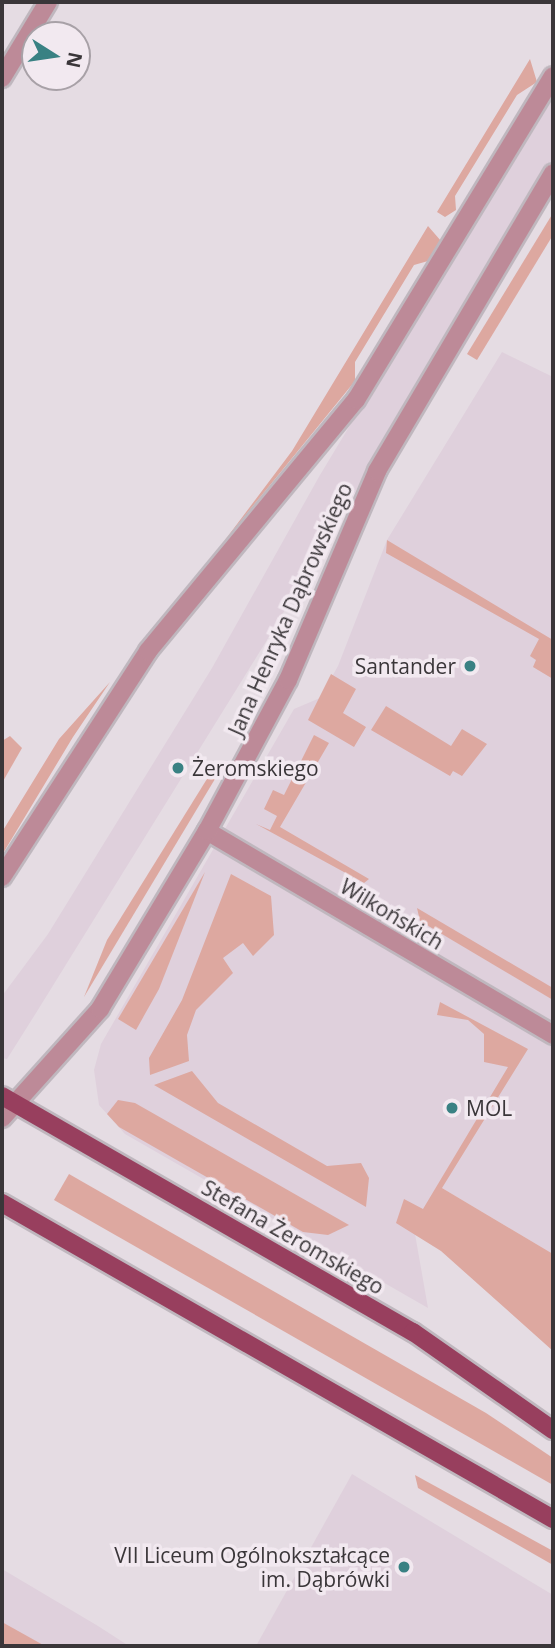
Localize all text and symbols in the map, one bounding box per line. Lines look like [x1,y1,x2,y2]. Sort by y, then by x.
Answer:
north arrow [21,21,91,91]
text: N [60,50,89,70]
street label: Jana Henryka Dąbrowskiego [223,479,357,739]
place label: Santander [355,653,456,679]
marker: Santander [462,658,478,674]
place label: Żeromskiego [192,755,319,781]
marker: Żeromskiego [170,760,186,776]
street label: Wilkońskich [336,873,448,955]
place label: MOL [466,1095,512,1121]
marker: MOL [444,1100,460,1116]
street label: Stefana Żeromskiego [197,1175,389,1299]
place label: VII Liceum Ogólnokształcące im. Dąbrówki [114,1542,390,1592]
marker: VII Liceum Ogólnokształcące im. Dąbrówki [396,1559,412,1575]

